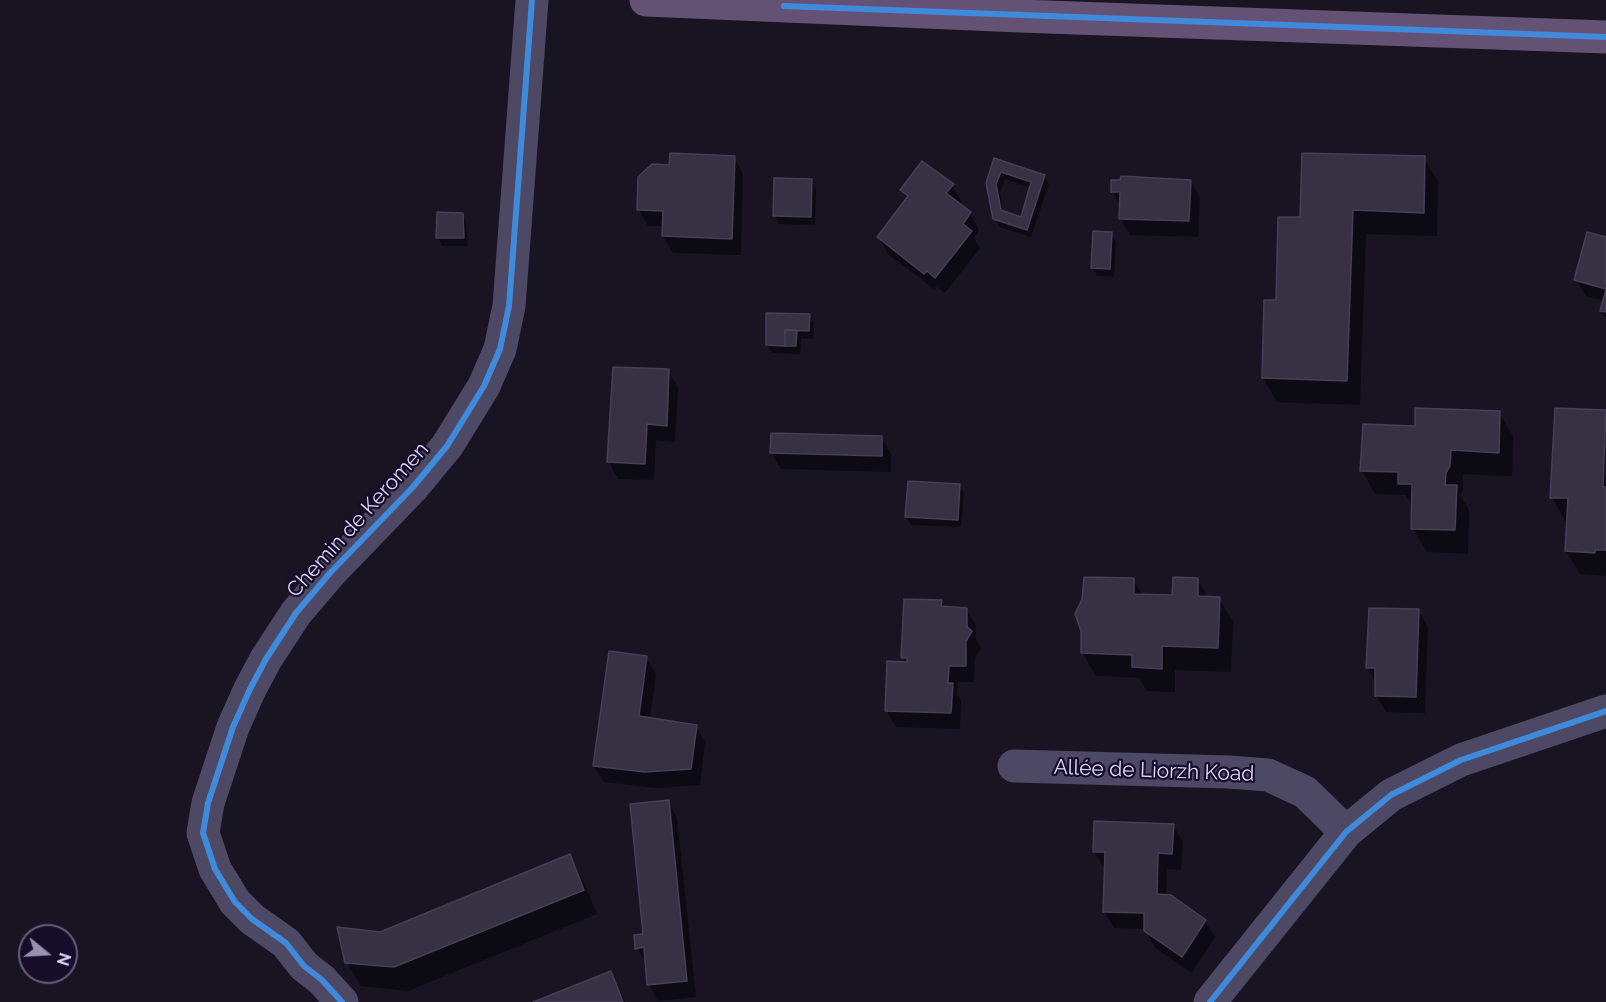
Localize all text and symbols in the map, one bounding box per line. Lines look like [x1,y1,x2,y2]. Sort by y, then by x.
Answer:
street label: Chemin de Keromen [282,437,434,603]
street label: Allée de Liorzh Koad [1053,755,1255,787]
north arrow [18,924,78,984]
text: N [53,950,75,968]

